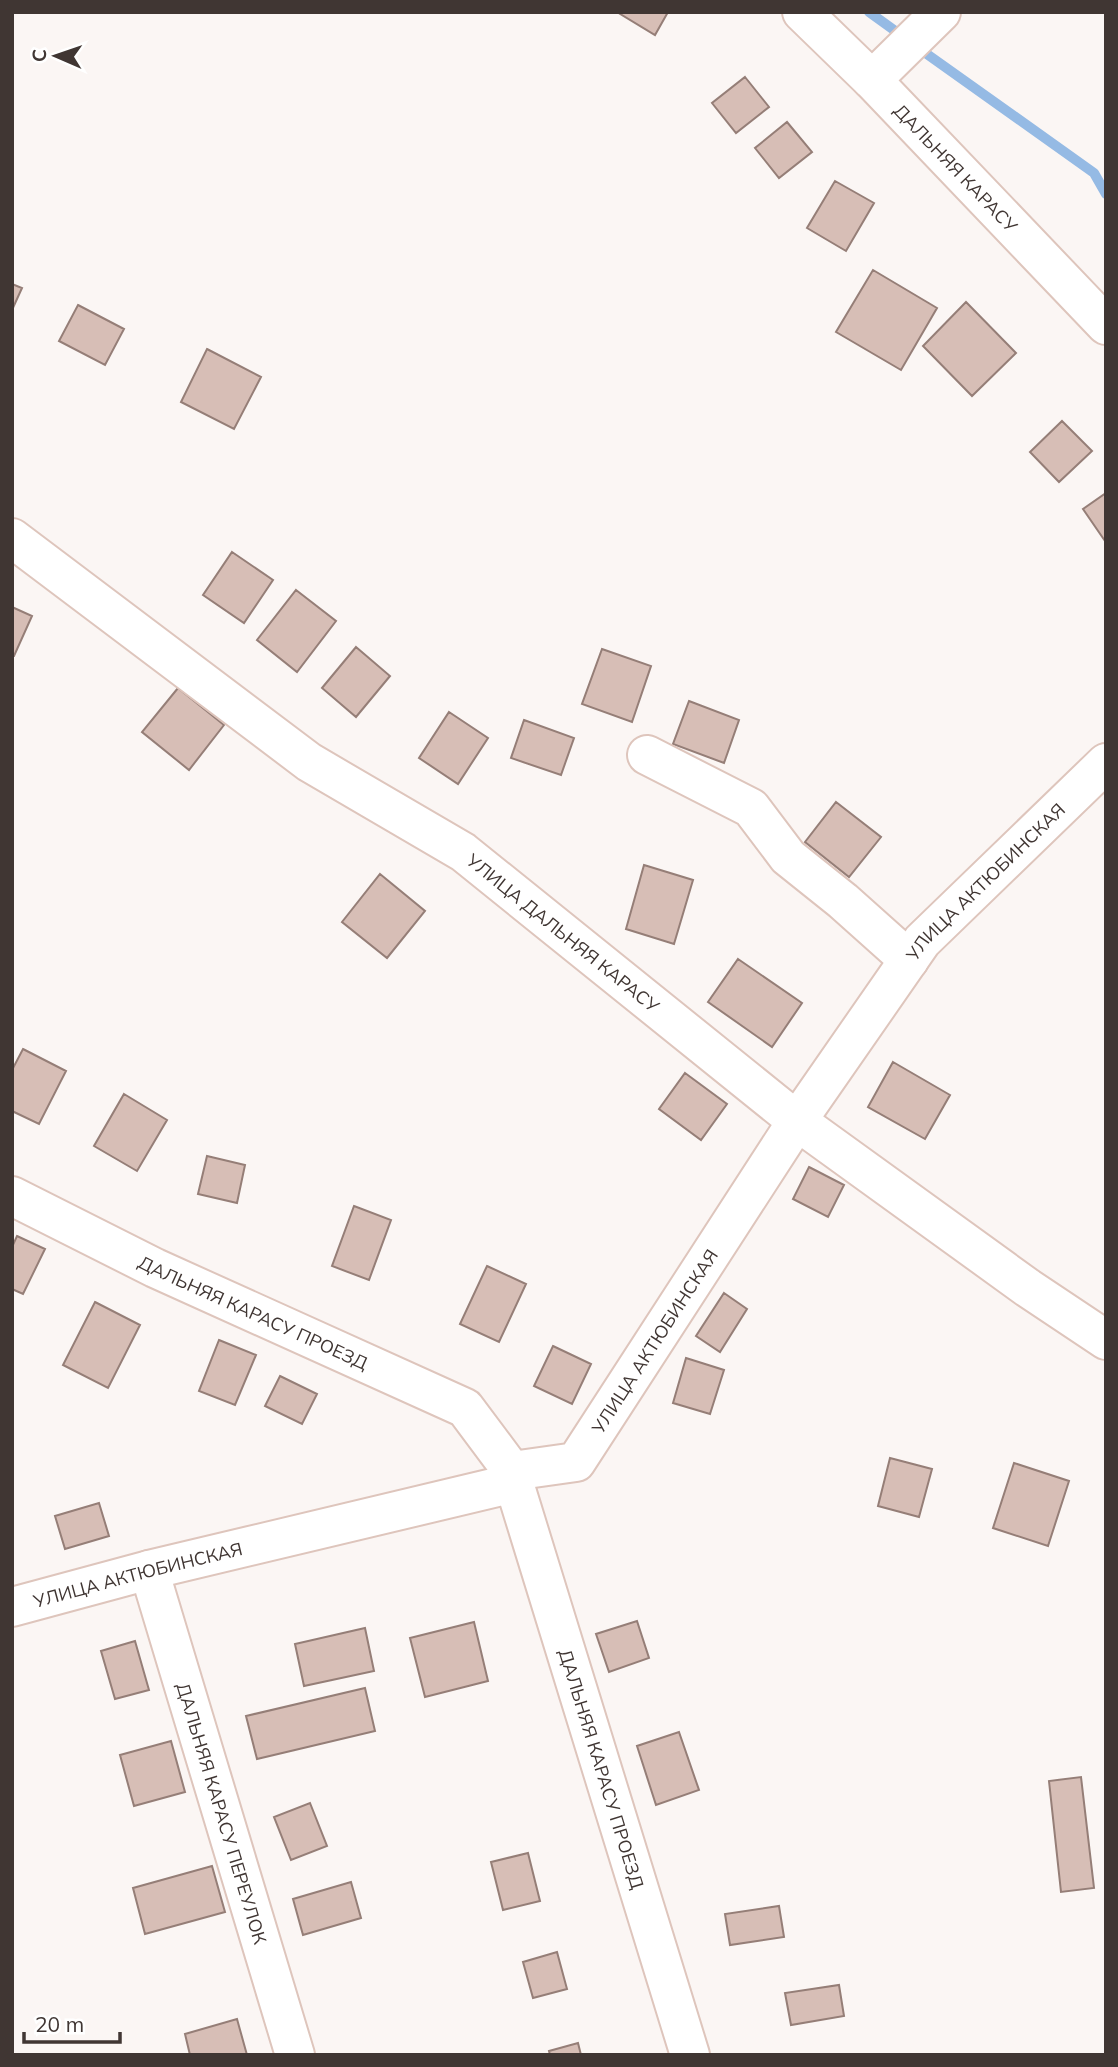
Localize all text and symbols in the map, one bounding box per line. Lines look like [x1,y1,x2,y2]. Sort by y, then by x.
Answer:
north arrow [21,21,91,91]
text: С [27,48,51,62]
street label: ДАЛЬНЯЯ КАРАСУ [889,99,1023,237]
street label: УЛИЦА АКТЮБИНСКАЯ [900,798,1070,966]
street label: УЛИЦА ДАЛЬНЯЯ КАРАСУ [462,848,664,1017]
street label: УЛИЦА АКТЮБИНСКАЯ [586,1245,723,1438]
street label: ДАЛЬНЯЯ КАРАСУ ПРОЕЗД [135,1250,372,1375]
street label: УЛИЦА АКТЮБИНСКАЯ [30,1537,245,1613]
street label: ДАЛЬНЯЯ КАРАСУ ПРОЕЗД [554,1646,650,1892]
street label: ДАЛЬНЯЯ КАРАСУ ПЕРЕУЛОК [172,1680,272,1947]
scale bar [24,2000,121,2044]
text: 20 m [35,2011,84,2037]

